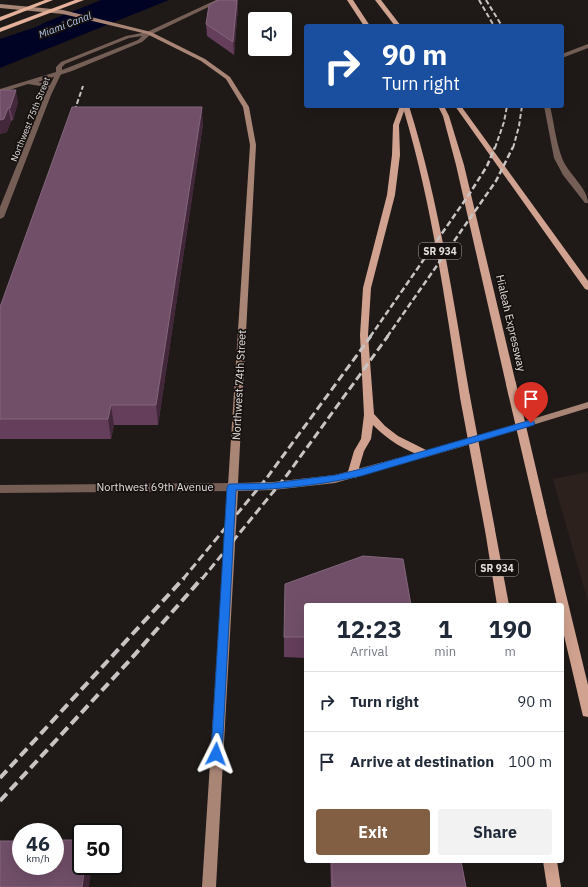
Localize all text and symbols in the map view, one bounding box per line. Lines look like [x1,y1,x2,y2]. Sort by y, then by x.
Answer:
water label: Miami Canal [37,9,94,41]
map controls [248,12,292,56]
button: sound [248,12,292,56]
text: 90 m [382,36,447,73]
icon: right [316,40,368,92]
text: Turn right [382,72,460,95]
street label: Northwest 75th Street [8,75,52,163]
road number: SR 934 [419,243,461,259]
street label: Hialeah Expressway [493,273,529,373]
street label: Northwest 74th Street [229,329,249,440]
pin [514,382,548,423]
icon: arrive [520,388,542,410]
street label: Northwest 69th Avenue [97,480,213,494]
road number: SR 934 [476,560,518,576]
text: 12:23 [336,613,402,645]
text: 1 [438,613,452,645]
text: 190 [488,613,532,645]
text: Arrival [350,643,388,660]
text: min [434,643,456,660]
text: m [504,643,516,660]
icon: right [316,691,338,713]
text: Turn right [350,692,419,711]
text: 90 m [517,692,552,711]
position arrow [195,733,237,775]
icon: arrive [316,751,338,773]
text: Arrive at destination [350,752,494,771]
text: 100 m [508,752,552,771]
button: Exit [316,809,430,855]
button: Share [438,809,552,855]
speed limit sign: 50 [72,823,124,875]
text: 46 [26,830,50,857]
text: km/h [26,852,50,865]

